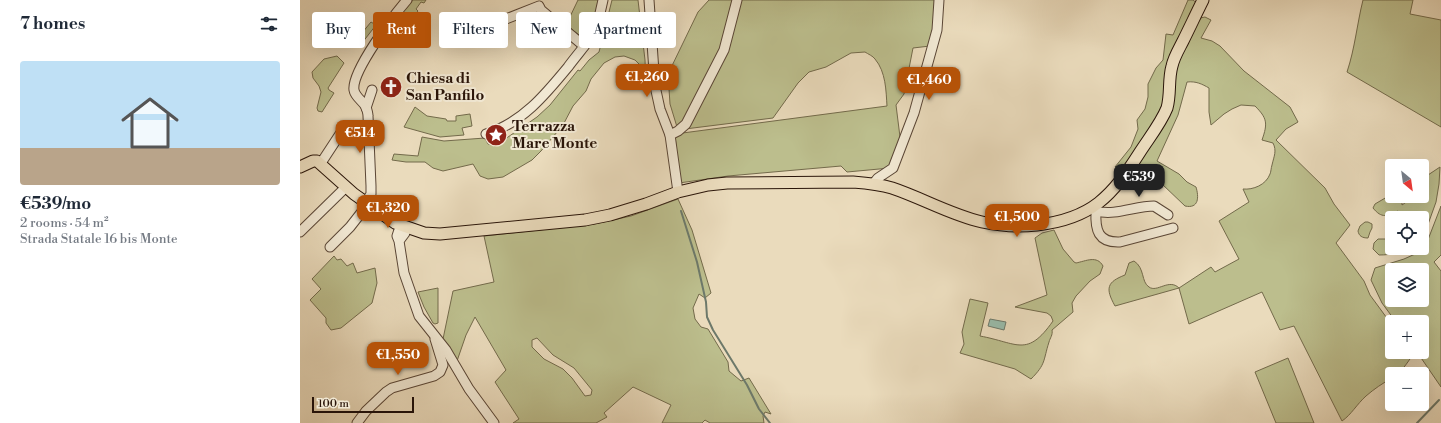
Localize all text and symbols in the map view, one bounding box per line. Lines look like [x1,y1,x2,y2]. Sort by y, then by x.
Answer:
chip: Buy [312,12,365,48]
chip: Rent [373,12,431,48]
chip: Filters [439,12,508,48]
chip: New [516,12,571,48]
chip: Apartment [579,12,676,48]
text: 7 homes [20,13,85,35]
icon: filters [258,13,280,35]
pin: €1,260 [614,64,680,98]
pin: €1,460 [896,67,962,101]
place label: Chiesa di San Panfilo [406,69,485,105]
text: €1,260 [625,69,669,85]
text: €1,460 [906,72,952,88]
church icon: Chiesa di San Panfilo [378,74,404,100]
icon: home [114,87,186,159]
place label: Terrazza Mare Monte [512,117,597,153]
pin: €514 [336,120,384,154]
place icon: Terrazza Mare Monte [483,122,509,148]
text: €514 [345,125,375,141]
north arrow [1385,159,1429,203]
map controls [1385,159,1429,411]
pin: €539 [1115,164,1163,198]
text: €539 [1123,169,1155,185]
text: €539/mo [20,193,91,215]
pin: €1,320 [355,195,421,229]
text: €1,320 [366,200,410,216]
pin: €1,500 [984,204,1050,238]
text: €1,500 [994,209,1040,225]
button: locate [1385,211,1429,255]
text: 2 rooms · 54 m² [20,215,109,231]
text: Strada Statale 16 bis Monte [20,231,178,247]
button: layers [1385,263,1429,307]
button: + [1385,315,1429,359]
pin: €1,550 [365,342,431,376]
text: €1,550 [376,347,420,363]
button: − [1385,367,1429,411]
scale bar [312,395,414,414]
text: 100 m [318,397,349,411]

